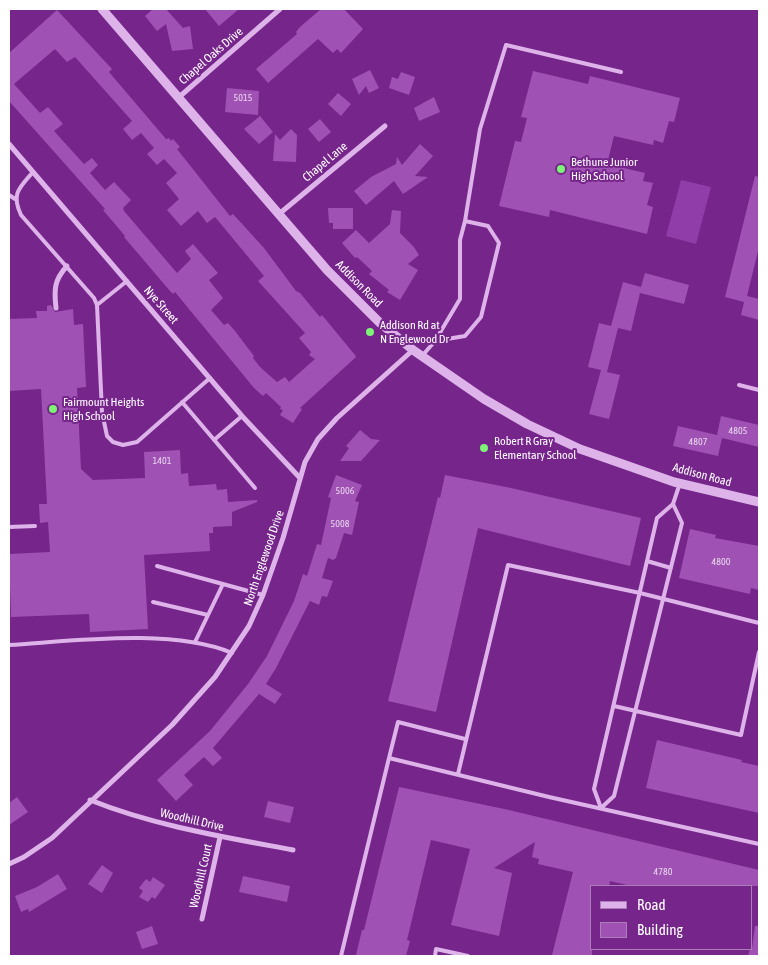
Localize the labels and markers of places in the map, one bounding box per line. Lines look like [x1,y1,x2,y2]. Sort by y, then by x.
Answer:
place label: Bethune Junior High School [571,155,638,183]
marker: Bethune Junior High School [555,163,567,175]
place label: Addison Rd at N Englewood Dr [380,318,449,346]
marker: Addison Rd at N Englewood Dr [364,326,376,338]
place label: Fairmount Heights High School [63,395,144,423]
marker: Fairmount Heights High School [47,403,59,415]
place label: Robert R Gray Elementary School [494,434,576,462]
marker: Robert R Gray Elementary School [478,442,490,454]

